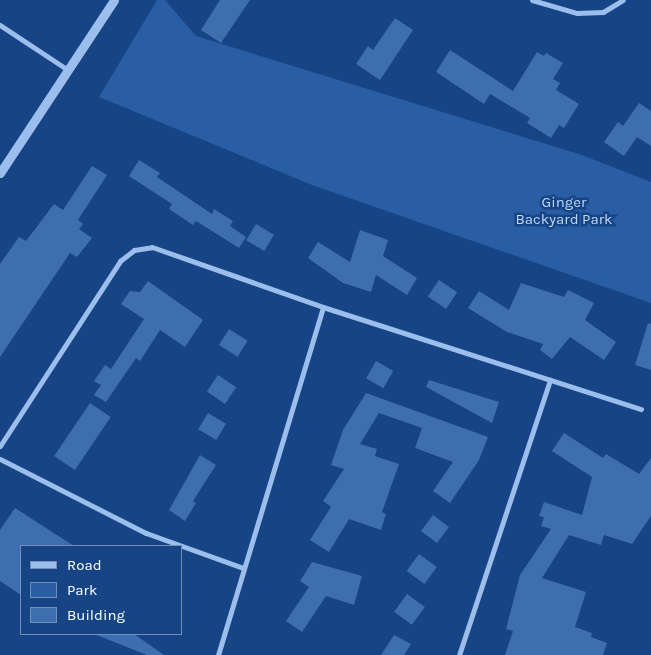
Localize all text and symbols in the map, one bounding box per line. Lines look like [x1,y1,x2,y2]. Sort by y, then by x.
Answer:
park label: Ginger Backyard Park [515,193,613,228]
legend [20,545,182,635]
text: Road [67,556,102,574]
text: Park [67,581,97,599]
text: Building [67,606,125,624]

